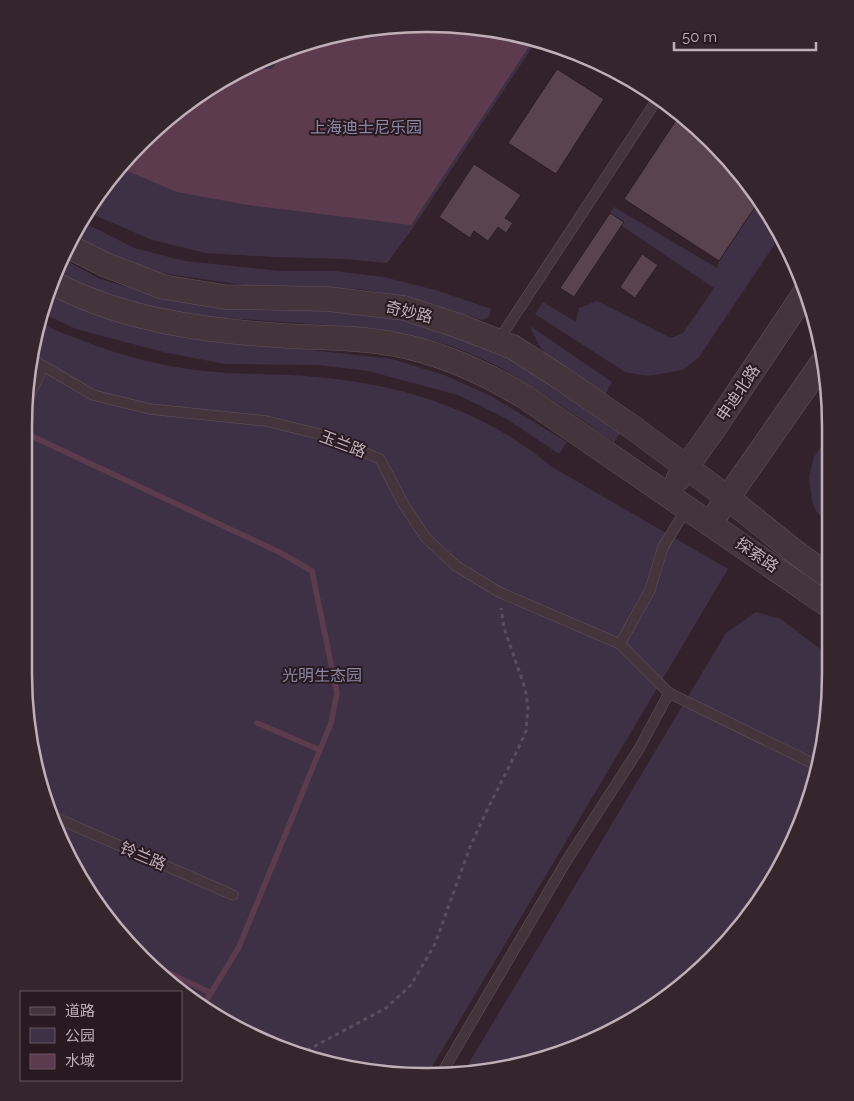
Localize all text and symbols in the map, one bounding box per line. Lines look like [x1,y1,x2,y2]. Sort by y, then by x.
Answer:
scale bar [674,20,816,52]
text: 50 m [682,28,717,46]
park label: 上海迪士尼乐园 [310,118,422,137]
street label: 奇妙路 [383,297,435,327]
street label: 申迪北路 [712,361,764,425]
street label: 玉兰路 [317,427,369,461]
street label: 探索路 [732,533,782,577]
park label: 光明生态园 [282,666,362,685]
street label: 铃兰路 [117,838,169,874]
legend [20,991,182,1081]
text: 道路 [65,1002,95,1020]
text: 公园 [65,1027,95,1045]
text: 水域 [65,1052,95,1070]

